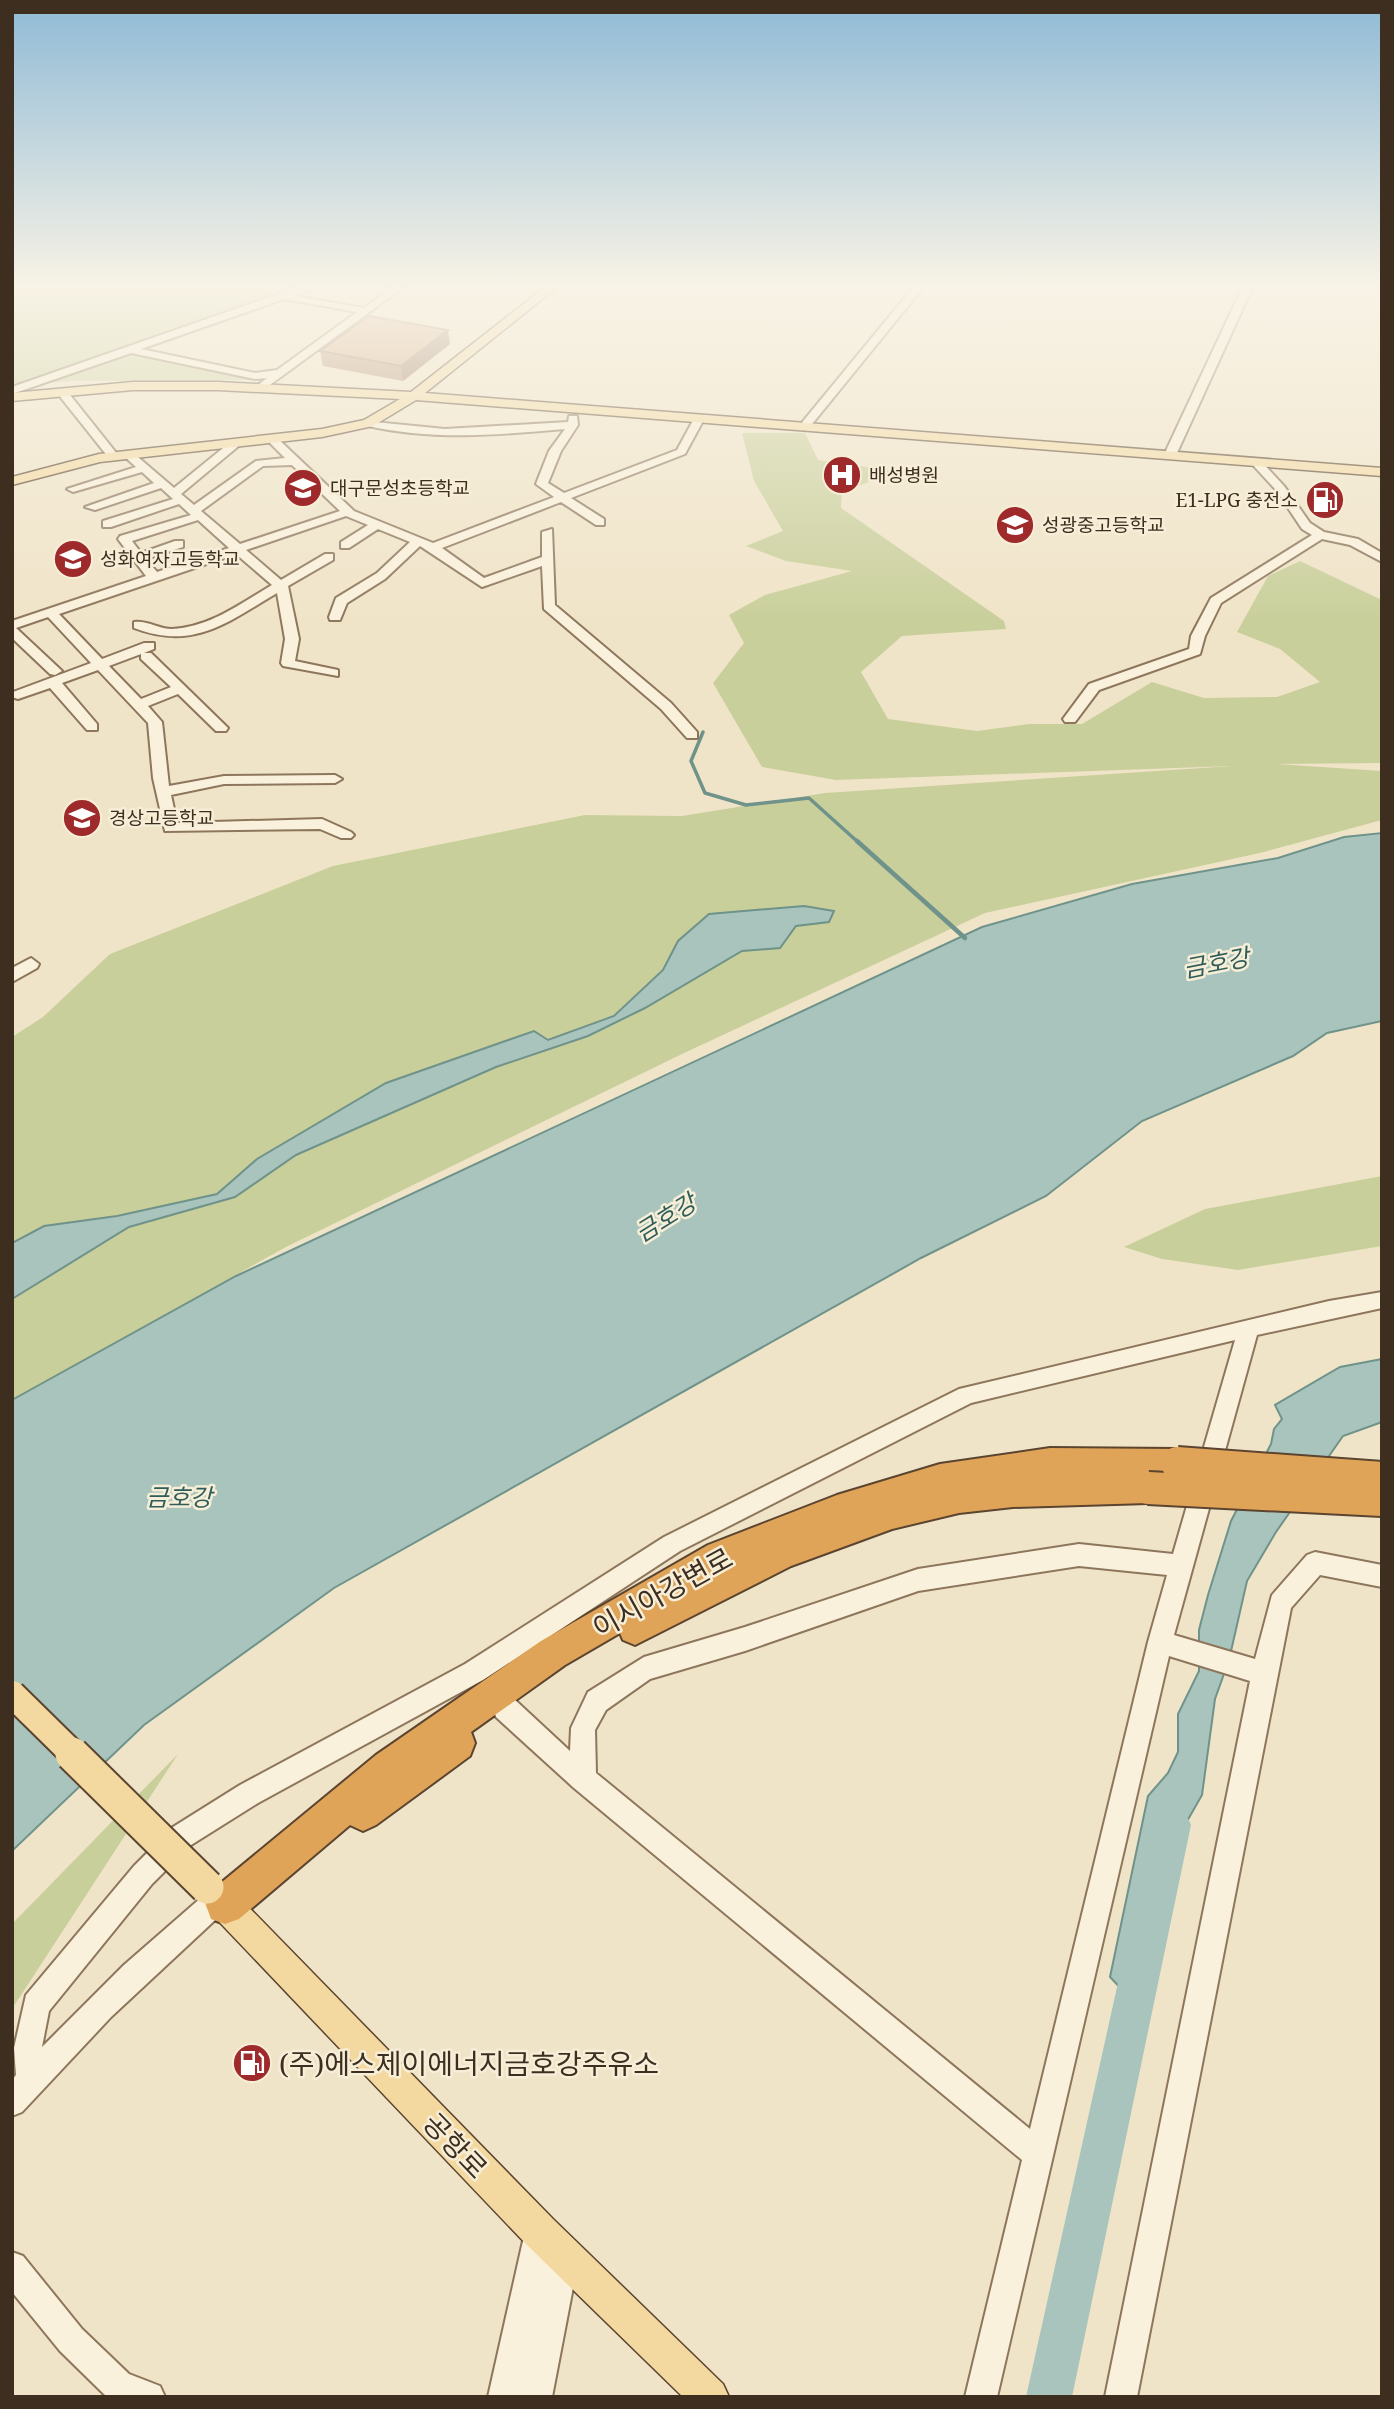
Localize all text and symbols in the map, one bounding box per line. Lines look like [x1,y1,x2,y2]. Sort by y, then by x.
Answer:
hospital icon: 배성병원 [821,454,863,496]
place label: 배성병원 [869,462,939,488]
school or university icon: 대구문성초등학교 [282,467,324,509]
place label: 대구문성초등학교 [330,475,470,501]
fuel station icon: E1-LPG 충전소 [1304,479,1346,521]
place label: E1-LPG 충전소 [1175,487,1298,513]
school or university icon: 성광중고등학교 [994,504,1036,546]
place label: 성광중고등학교 [1042,512,1164,538]
school or university icon: 성화여자고등학교 [52,538,94,580]
place label: 성화여자고등학교 [100,546,240,572]
school or university icon: 경상고등학교 [61,797,103,839]
place label: 경상고등학교 [109,805,214,831]
water label: 금호강 [1180,939,1255,985]
water label: 금호강 [628,1184,704,1249]
water label: 금호강 [146,1480,215,1513]
street label: 이시아강변로 [585,1538,739,1646]
fuel station icon: (주)에스제이에너지금호강주유소 [231,2042,273,2084]
place label: (주)에스제이에너지금호강주유소 [279,2044,659,2082]
street label: 공항로 [415,2104,497,2186]

